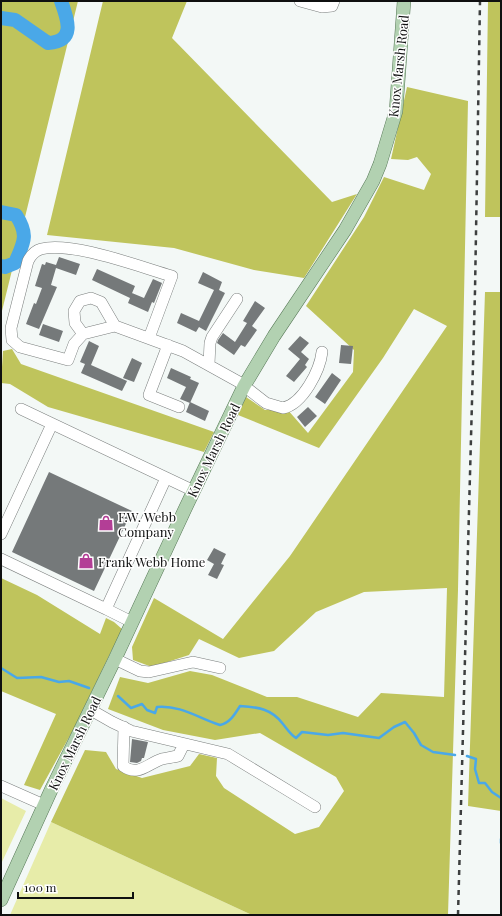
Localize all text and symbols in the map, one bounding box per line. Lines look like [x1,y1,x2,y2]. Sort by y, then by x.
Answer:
street label: Knox Marsh Road [384,14,412,118]
street label: Knox Marsh Road [183,400,243,500]
place label: F.W. Webb Company [118,508,176,540]
shop icon: F.W. Webb Company [97,514,115,532]
shop icon: Frank Webb Home [77,552,95,570]
place label: Frank Webb Home [98,553,206,570]
street label: Knox Marsh Road [44,693,104,793]
scale bar [18,874,133,900]
text: 100 m [24,879,57,895]

